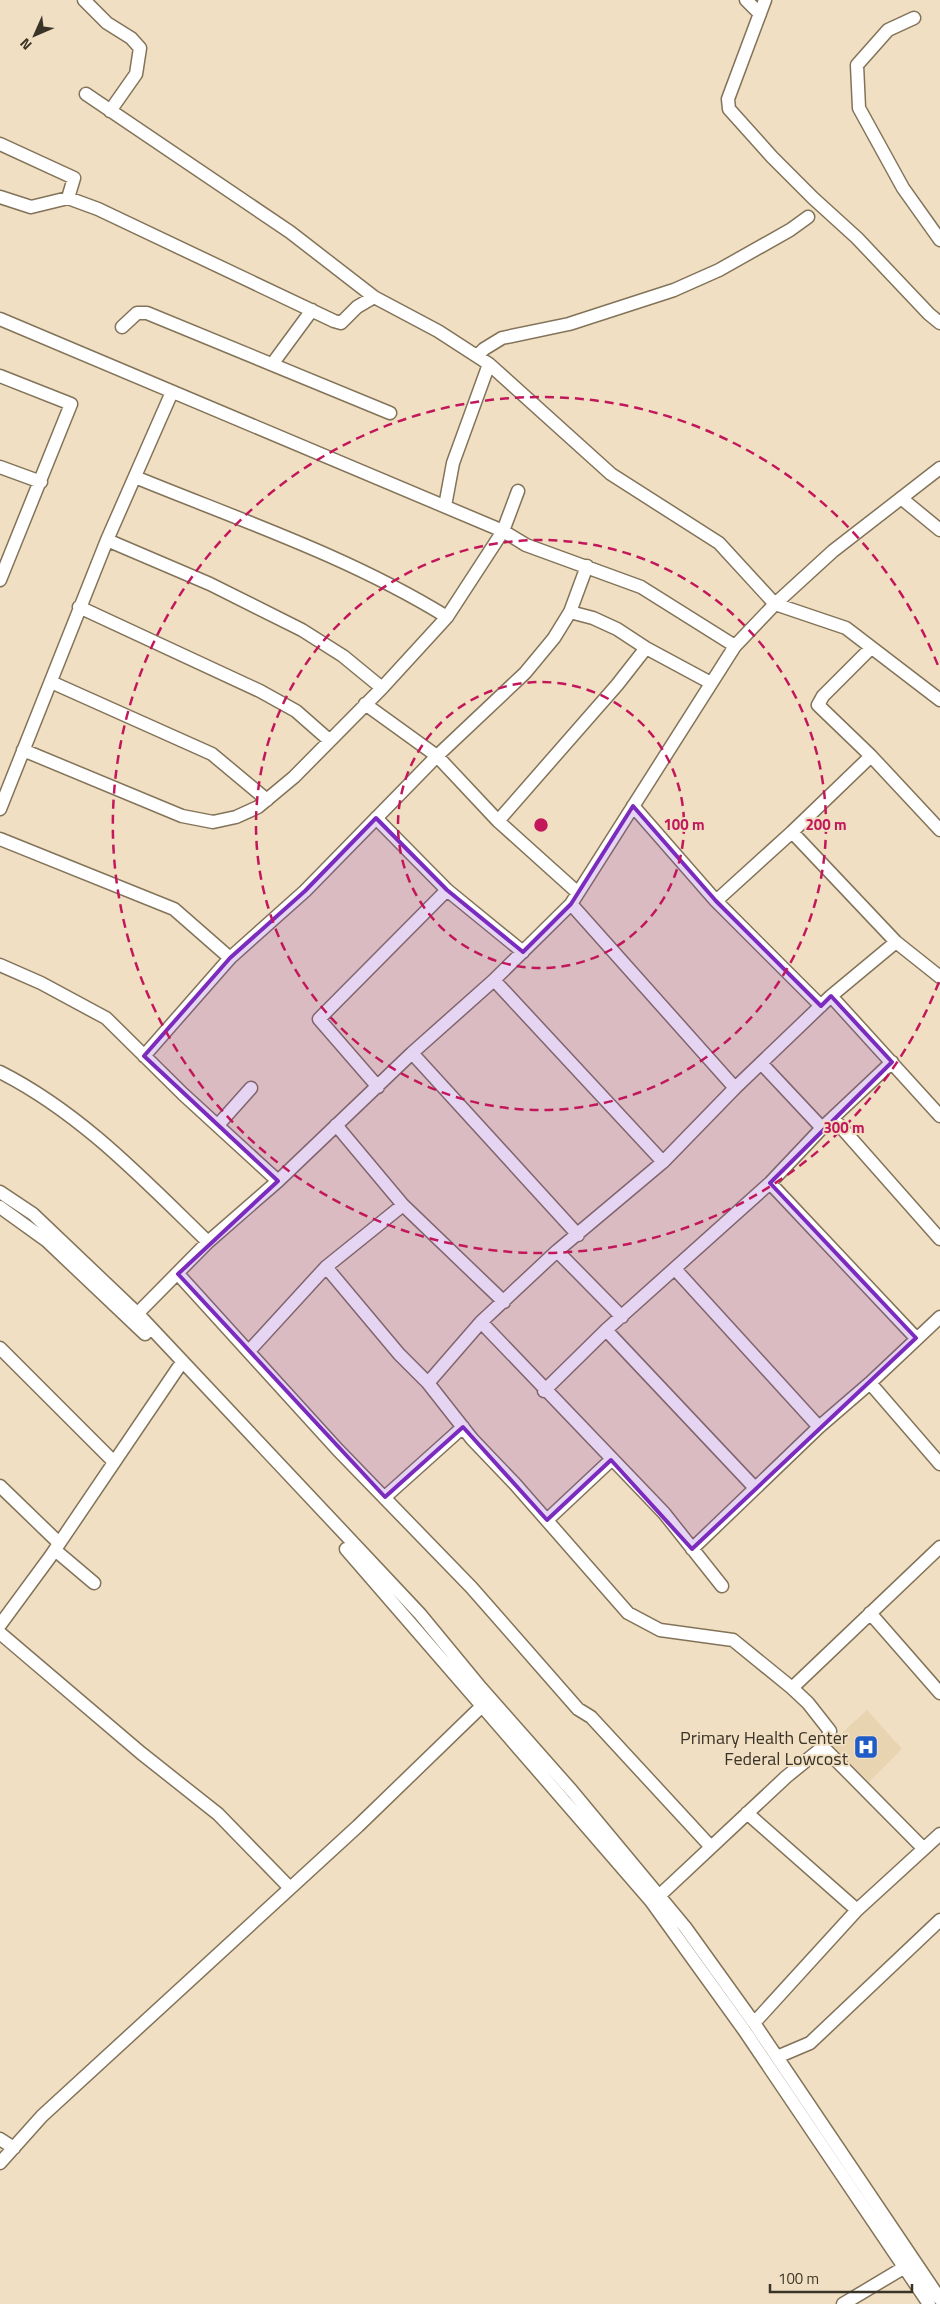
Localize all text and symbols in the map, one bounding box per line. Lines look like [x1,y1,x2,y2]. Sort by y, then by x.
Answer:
north arrow [10,10,60,60]
text: N [15,34,36,55]
text: 100 m [663,813,705,836]
text: 200 m [805,813,847,836]
centre of rings [532,816,550,834]
text: 300 m [823,1116,865,1139]
place label: Primary Health Center Federal Lowcost [680,1724,849,1772]
hospital icon: Primary Health Center Federal Lowcost [853,1734,879,1760]
scale bar [770,2262,912,2294]
text: 100 m [778,2267,819,2290]

